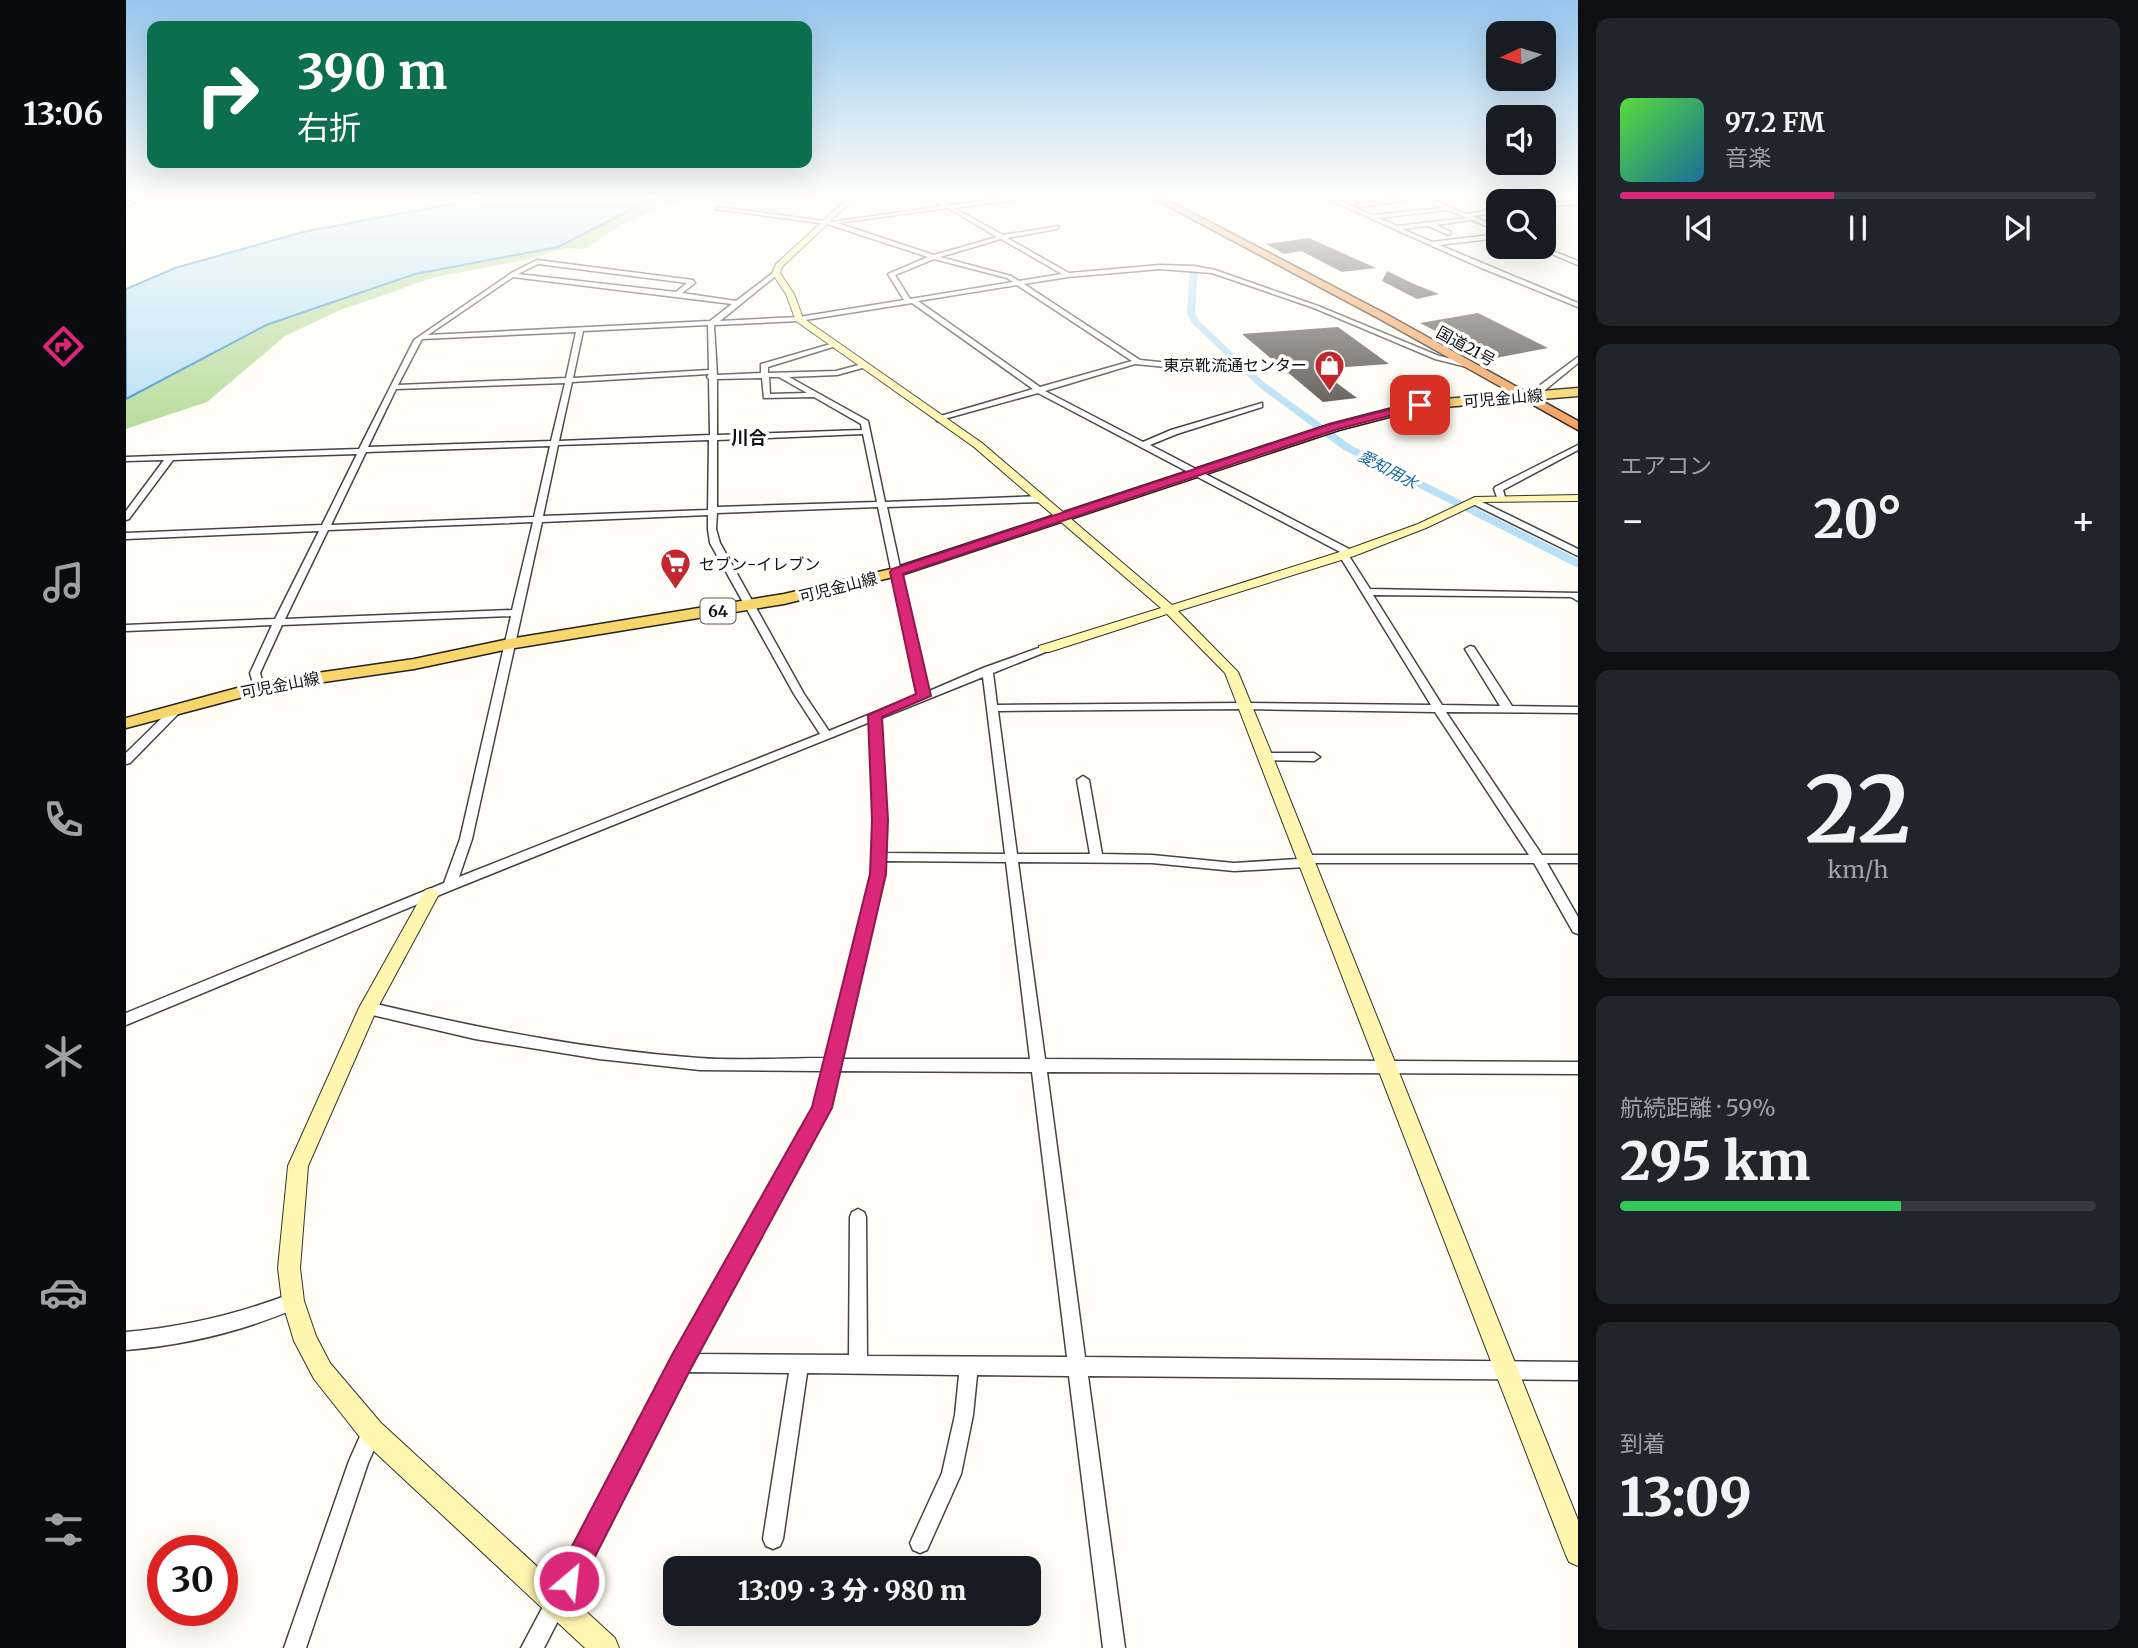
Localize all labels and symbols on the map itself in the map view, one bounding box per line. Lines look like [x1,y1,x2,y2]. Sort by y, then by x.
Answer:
north arrow [1486,21,1556,91]
street label: 国道21号 [1433,322,1499,370]
shop icon: 東京靴流通センター [1313,348,1347,392]
place label: 東京靴流通センター [1163,355,1307,375]
pin [1390,375,1450,435]
street label: 可児金山線 [1462,385,1544,411]
district label: 川合 [731,426,767,449]
water label: 愛知用水 [1355,445,1423,494]
supermarket icon: セブン-イレブン [659,547,693,591]
place label: セブン-イレブン [699,554,820,574]
street label: 可児金山線 [797,568,879,606]
road number: 64 [700,598,736,624]
street label: 可児金山線 [239,668,321,702]
speed limit sign: 30 [147,1535,238,1626]
position arrow [532,1544,606,1618]

